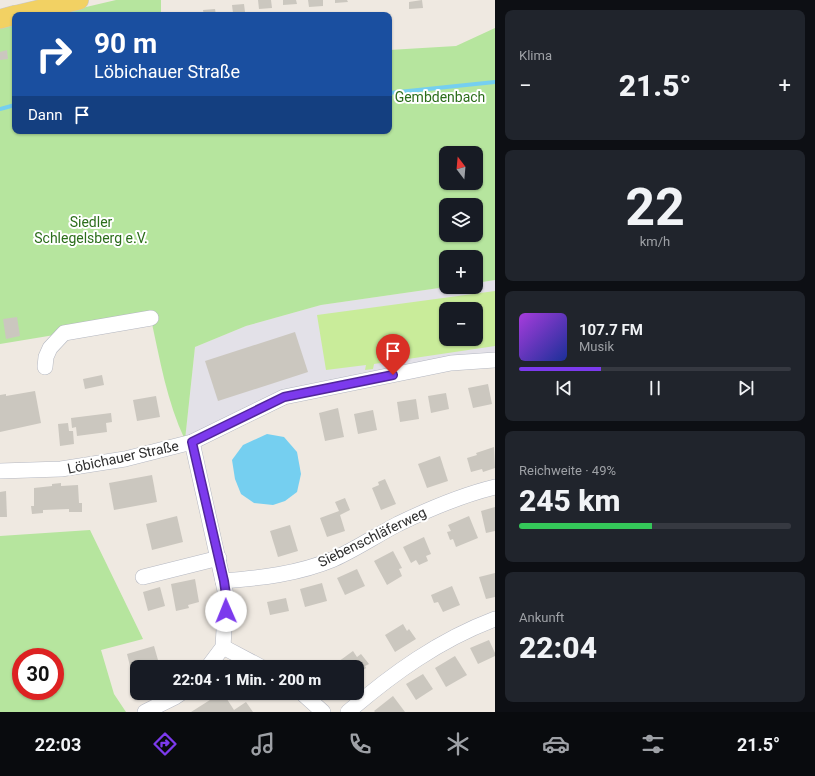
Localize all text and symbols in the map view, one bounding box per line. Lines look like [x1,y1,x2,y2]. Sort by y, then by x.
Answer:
text: 90 m [94,27,157,60]
icon: right [28,28,80,80]
text: Klima [519,48,552,63]
text: Löbichauer Straße [94,61,240,82]
text: 21.5° [619,68,691,103]
text: − [519,73,532,98]
text: + [779,73,791,98]
park label: Gembdenbach [395,89,485,105]
icon: arrive [71,104,93,126]
text: Dann [28,106,63,124]
north arrow [439,146,483,190]
map controls [439,146,483,346]
text: 22 [625,177,685,238]
button: layers [439,198,483,242]
park label: Siedler Schlegelsberg e.V. [34,214,148,246]
text: km/h [640,234,670,249]
button: + [439,250,483,294]
button: − [439,302,483,346]
text: 107.7 FM [579,321,643,339]
pin [376,334,410,375]
text: Musik [579,339,614,354]
icon: arrive [382,340,404,362]
icon: previous [553,377,575,399]
icon: pause [644,377,666,399]
icon: next [735,377,757,399]
street label: Löbichauer Straße [66,437,180,477]
text: Reichweite · 49% [519,463,616,478]
text: 245 km [519,483,621,518]
street label: Siebenschläferweg [315,504,429,570]
position arrow [205,590,247,632]
text: Ankunft [519,610,564,625]
text: 22:04 [519,630,597,665]
speed limit sign: 30 [12,648,64,700]
text: 22:04 · 1 Min. · 200 m [173,671,321,689]
icon: directions [151,730,179,758]
icon: music [249,730,277,758]
icon: phone [346,730,374,758]
icon: climate [444,730,472,758]
icon: car [542,730,570,758]
icon: filters [639,730,667,758]
text: 22:03 [35,734,81,755]
text: 21.5° [737,734,780,755]

